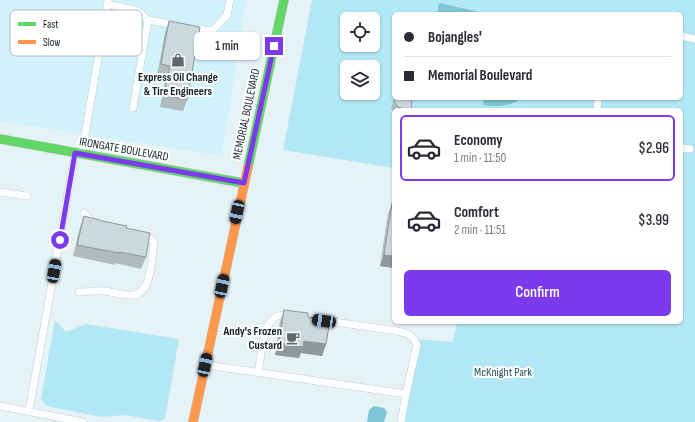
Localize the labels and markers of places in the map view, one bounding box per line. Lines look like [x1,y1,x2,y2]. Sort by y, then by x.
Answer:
shop icon: Express Oil Change & Tire Engineers [170,52,186,68]
place label: Express Oil Change & Tire Engineers [138,70,218,99]
place label: Andy's Frozen Custard [222,324,282,353]
cafe icon: Andy's Frozen Custard [285,330,301,346]

